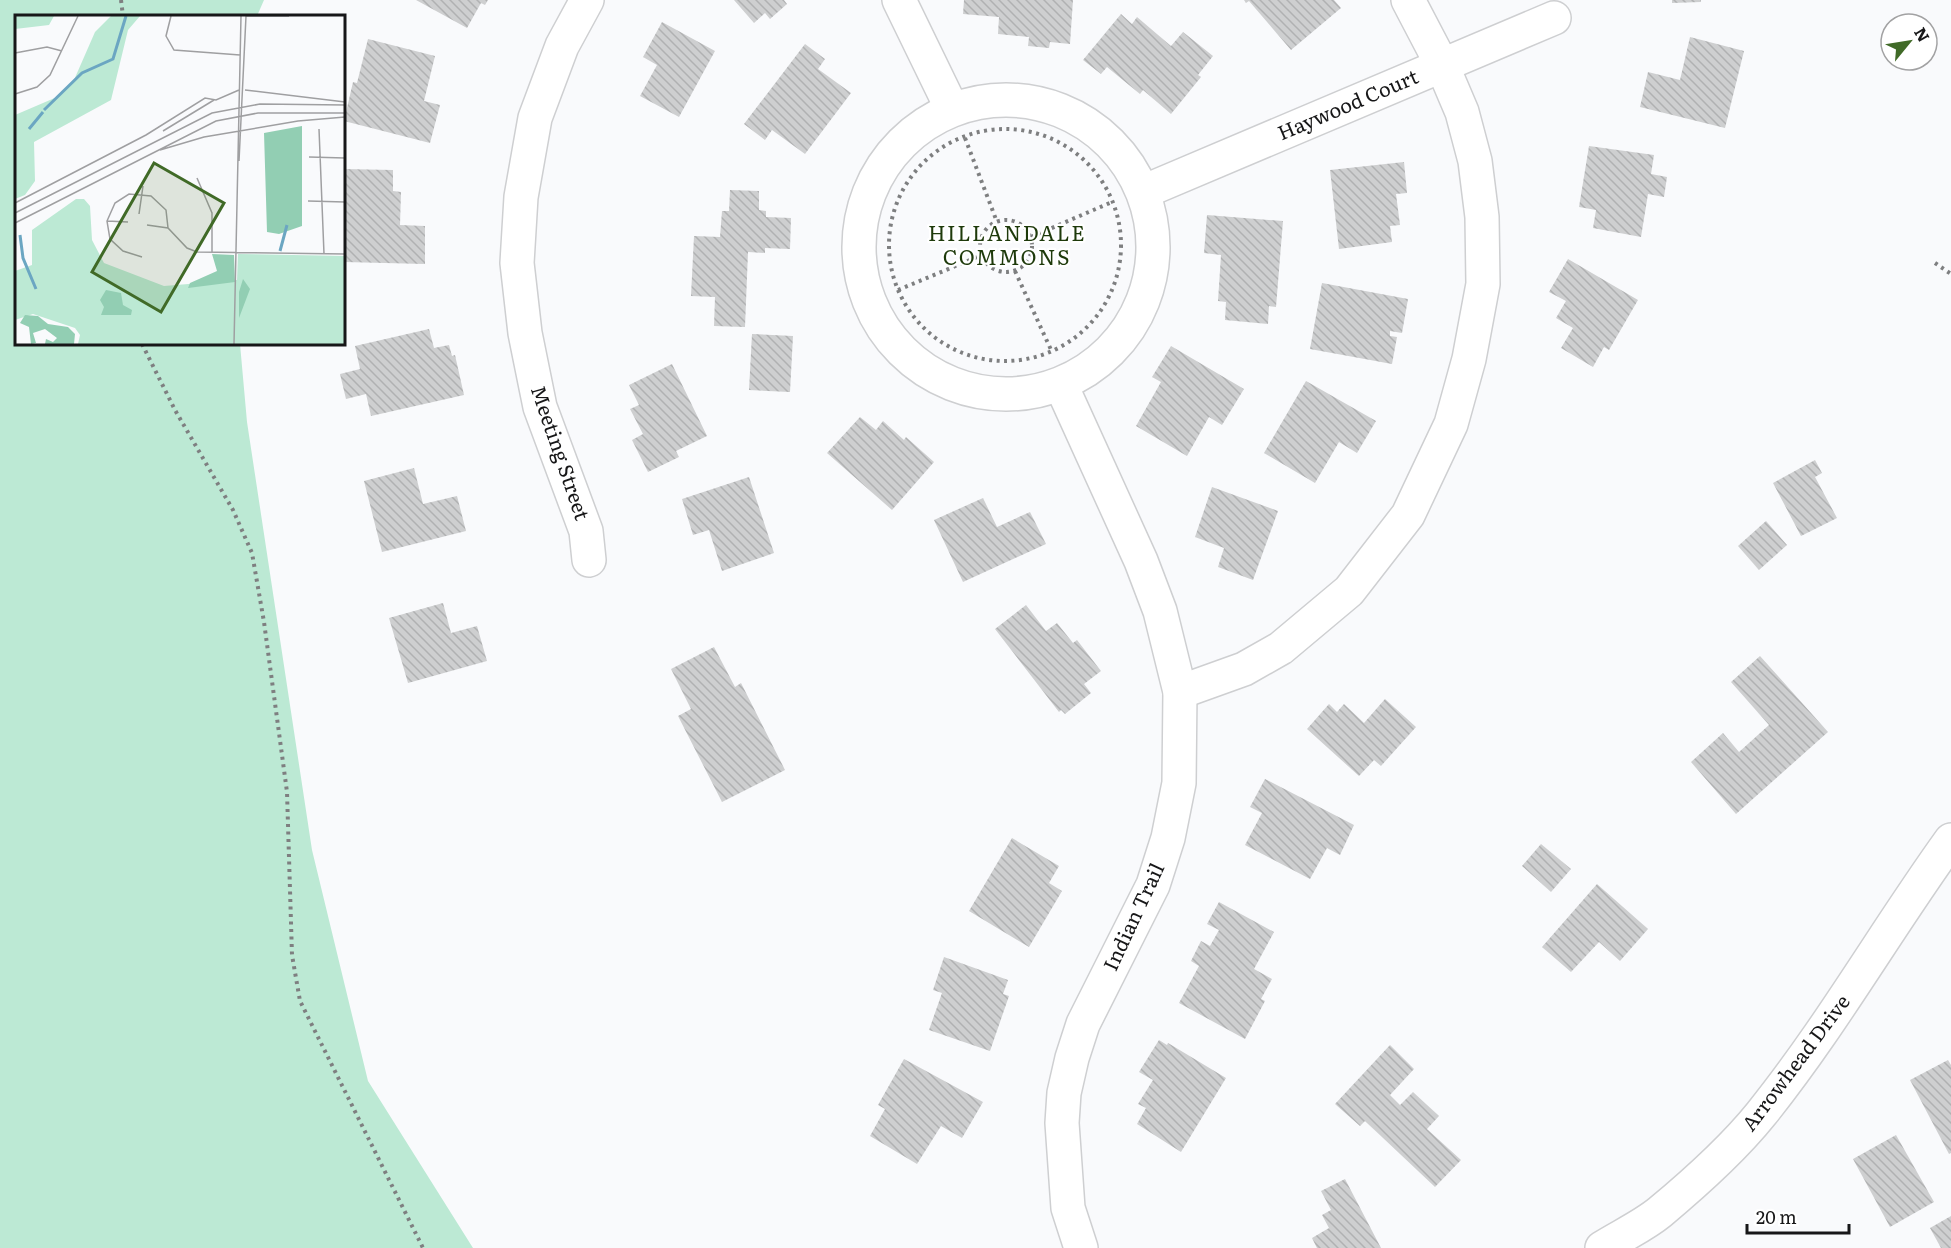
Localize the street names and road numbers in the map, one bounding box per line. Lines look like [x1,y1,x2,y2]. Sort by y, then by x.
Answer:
street label: Haywood Court [1272,60,1422,146]
street label: Meeting Street [525,381,599,524]
street label: Indian Trail [1094,857,1170,975]
street label: Arrowhead Drive [1733,987,1856,1136]

